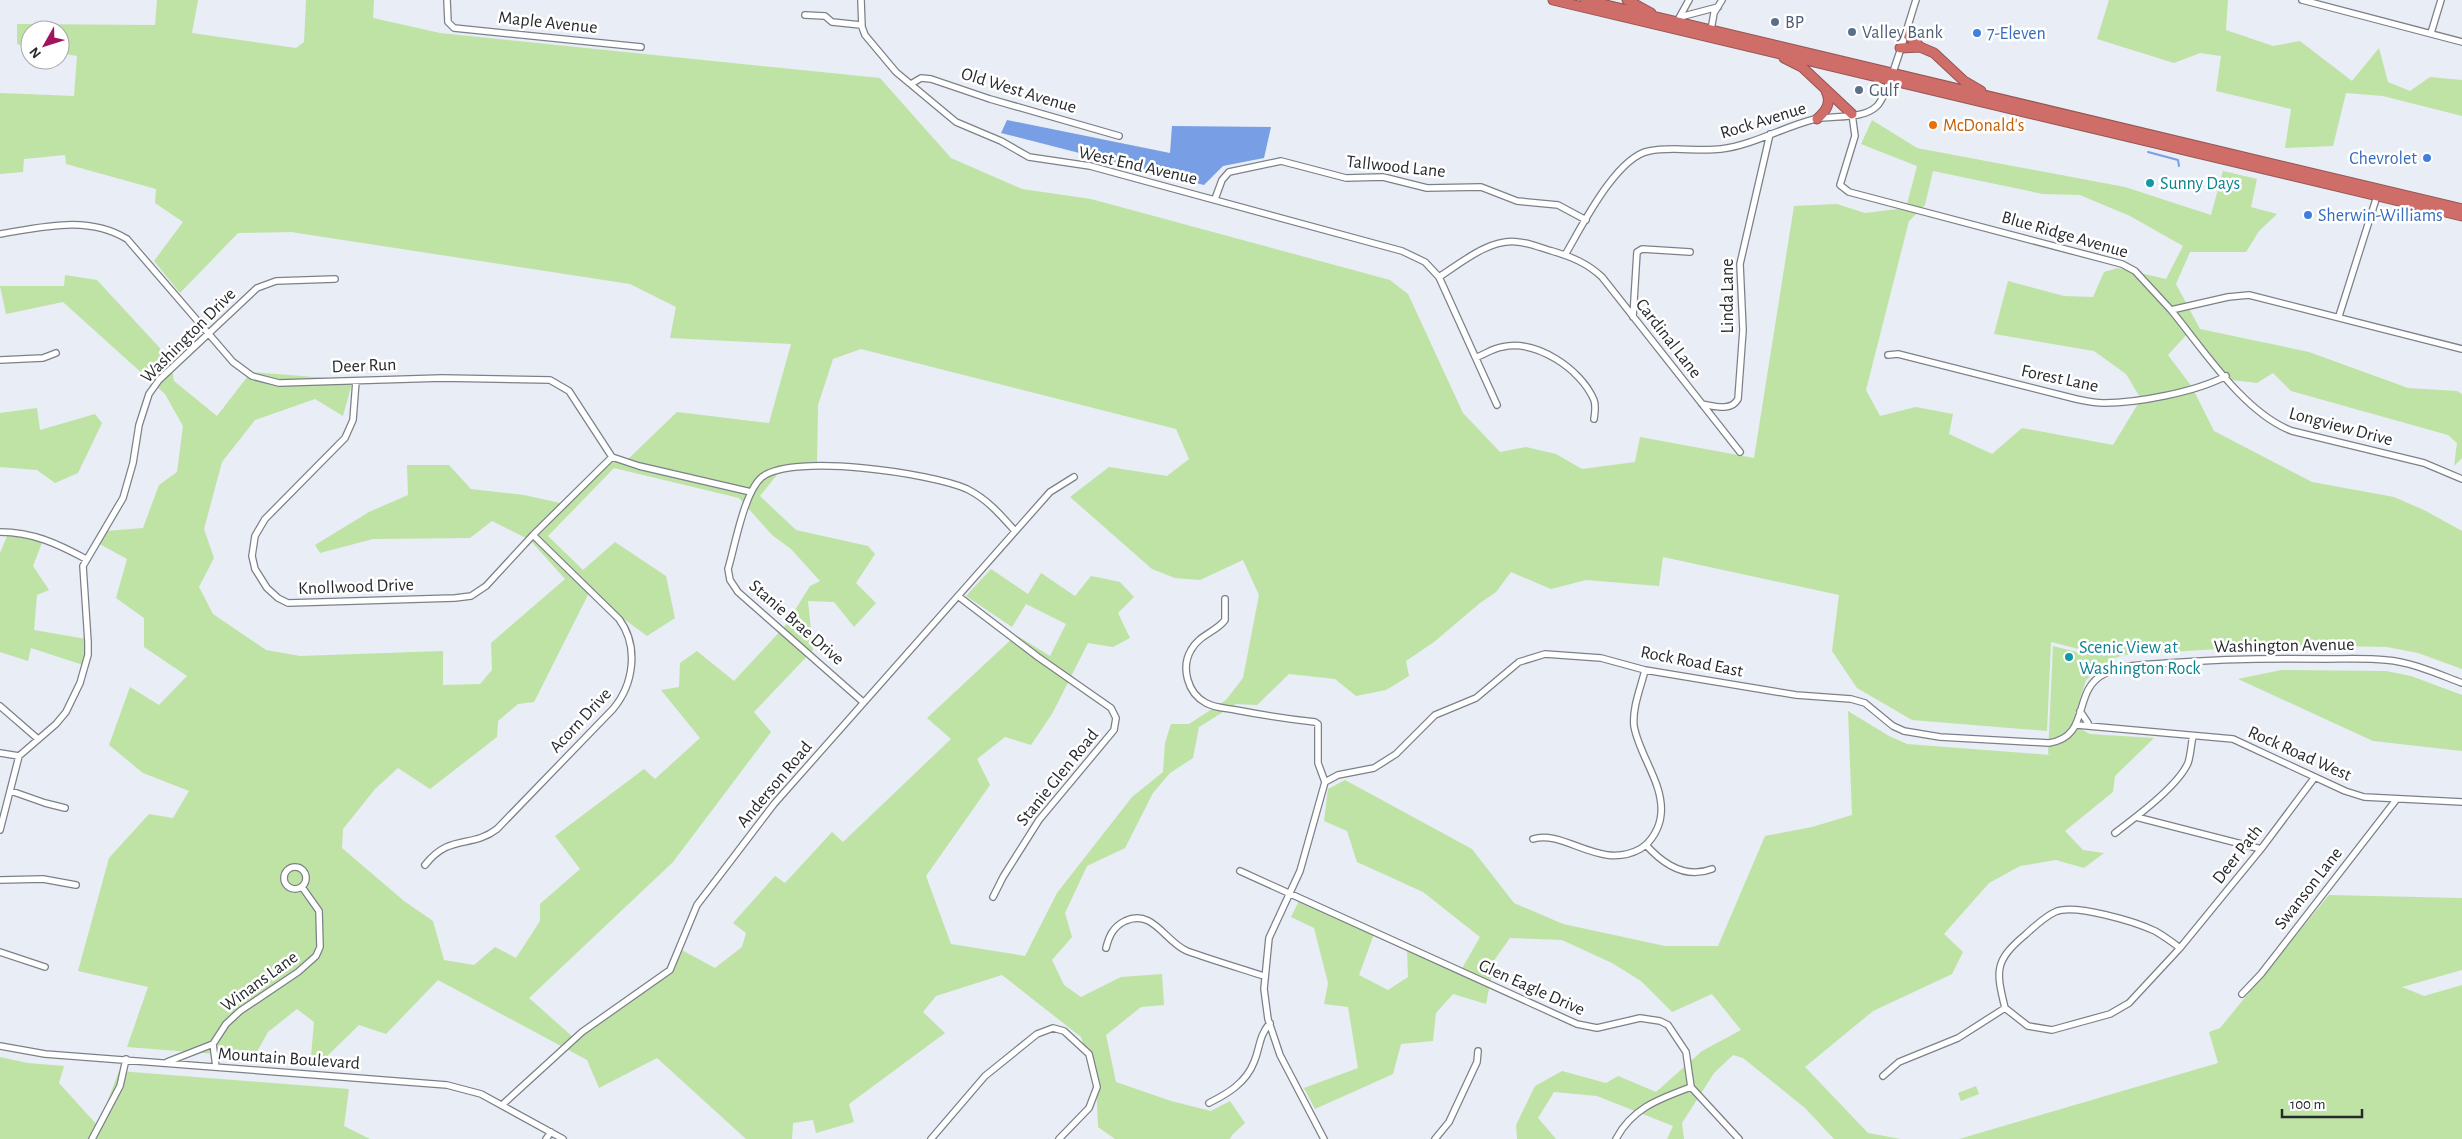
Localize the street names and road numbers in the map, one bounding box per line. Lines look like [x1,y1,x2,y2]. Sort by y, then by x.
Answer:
street label: Maple Avenue [497,9,598,37]
street label: Old West Avenue [959,65,1079,117]
street label: Rock Avenue [1718,99,1808,143]
street label: West End Avenue [1077,144,1199,188]
street label: Tallwood Lane [1345,153,1447,181]
street label: Blue Ridge Avenue [1999,208,2130,262]
street label: Linda Lane [1719,259,1737,333]
street label: Washington Drive [138,285,240,387]
street label: Cardinal Lane [1632,296,1705,382]
street label: Deer Run [331,356,397,376]
street label: Forest Lane [2020,362,2100,396]
street label: Longview Drive [2287,404,2395,449]
street label: Knollwood Drive [298,576,414,598]
street label: Stanie Brae Drive [745,577,847,669]
street label: Washington Avenue [2214,636,2355,656]
street label: Rock Road East [1639,643,1745,681]
street label: Acorn Drive [546,685,615,757]
street label: Rock Road West [2245,723,2354,785]
street label: Stanie Glen Road [1013,726,1102,829]
street label: Anderson Road [734,738,816,831]
street label: Deer Path [2209,822,2266,887]
street label: Swanson Lane [2271,844,2346,933]
street label: Winans Lane [218,948,301,1016]
street label: Glen Eagle Drive [1476,956,1587,1019]
street label: Mountain Boulevard [217,1045,361,1073]

